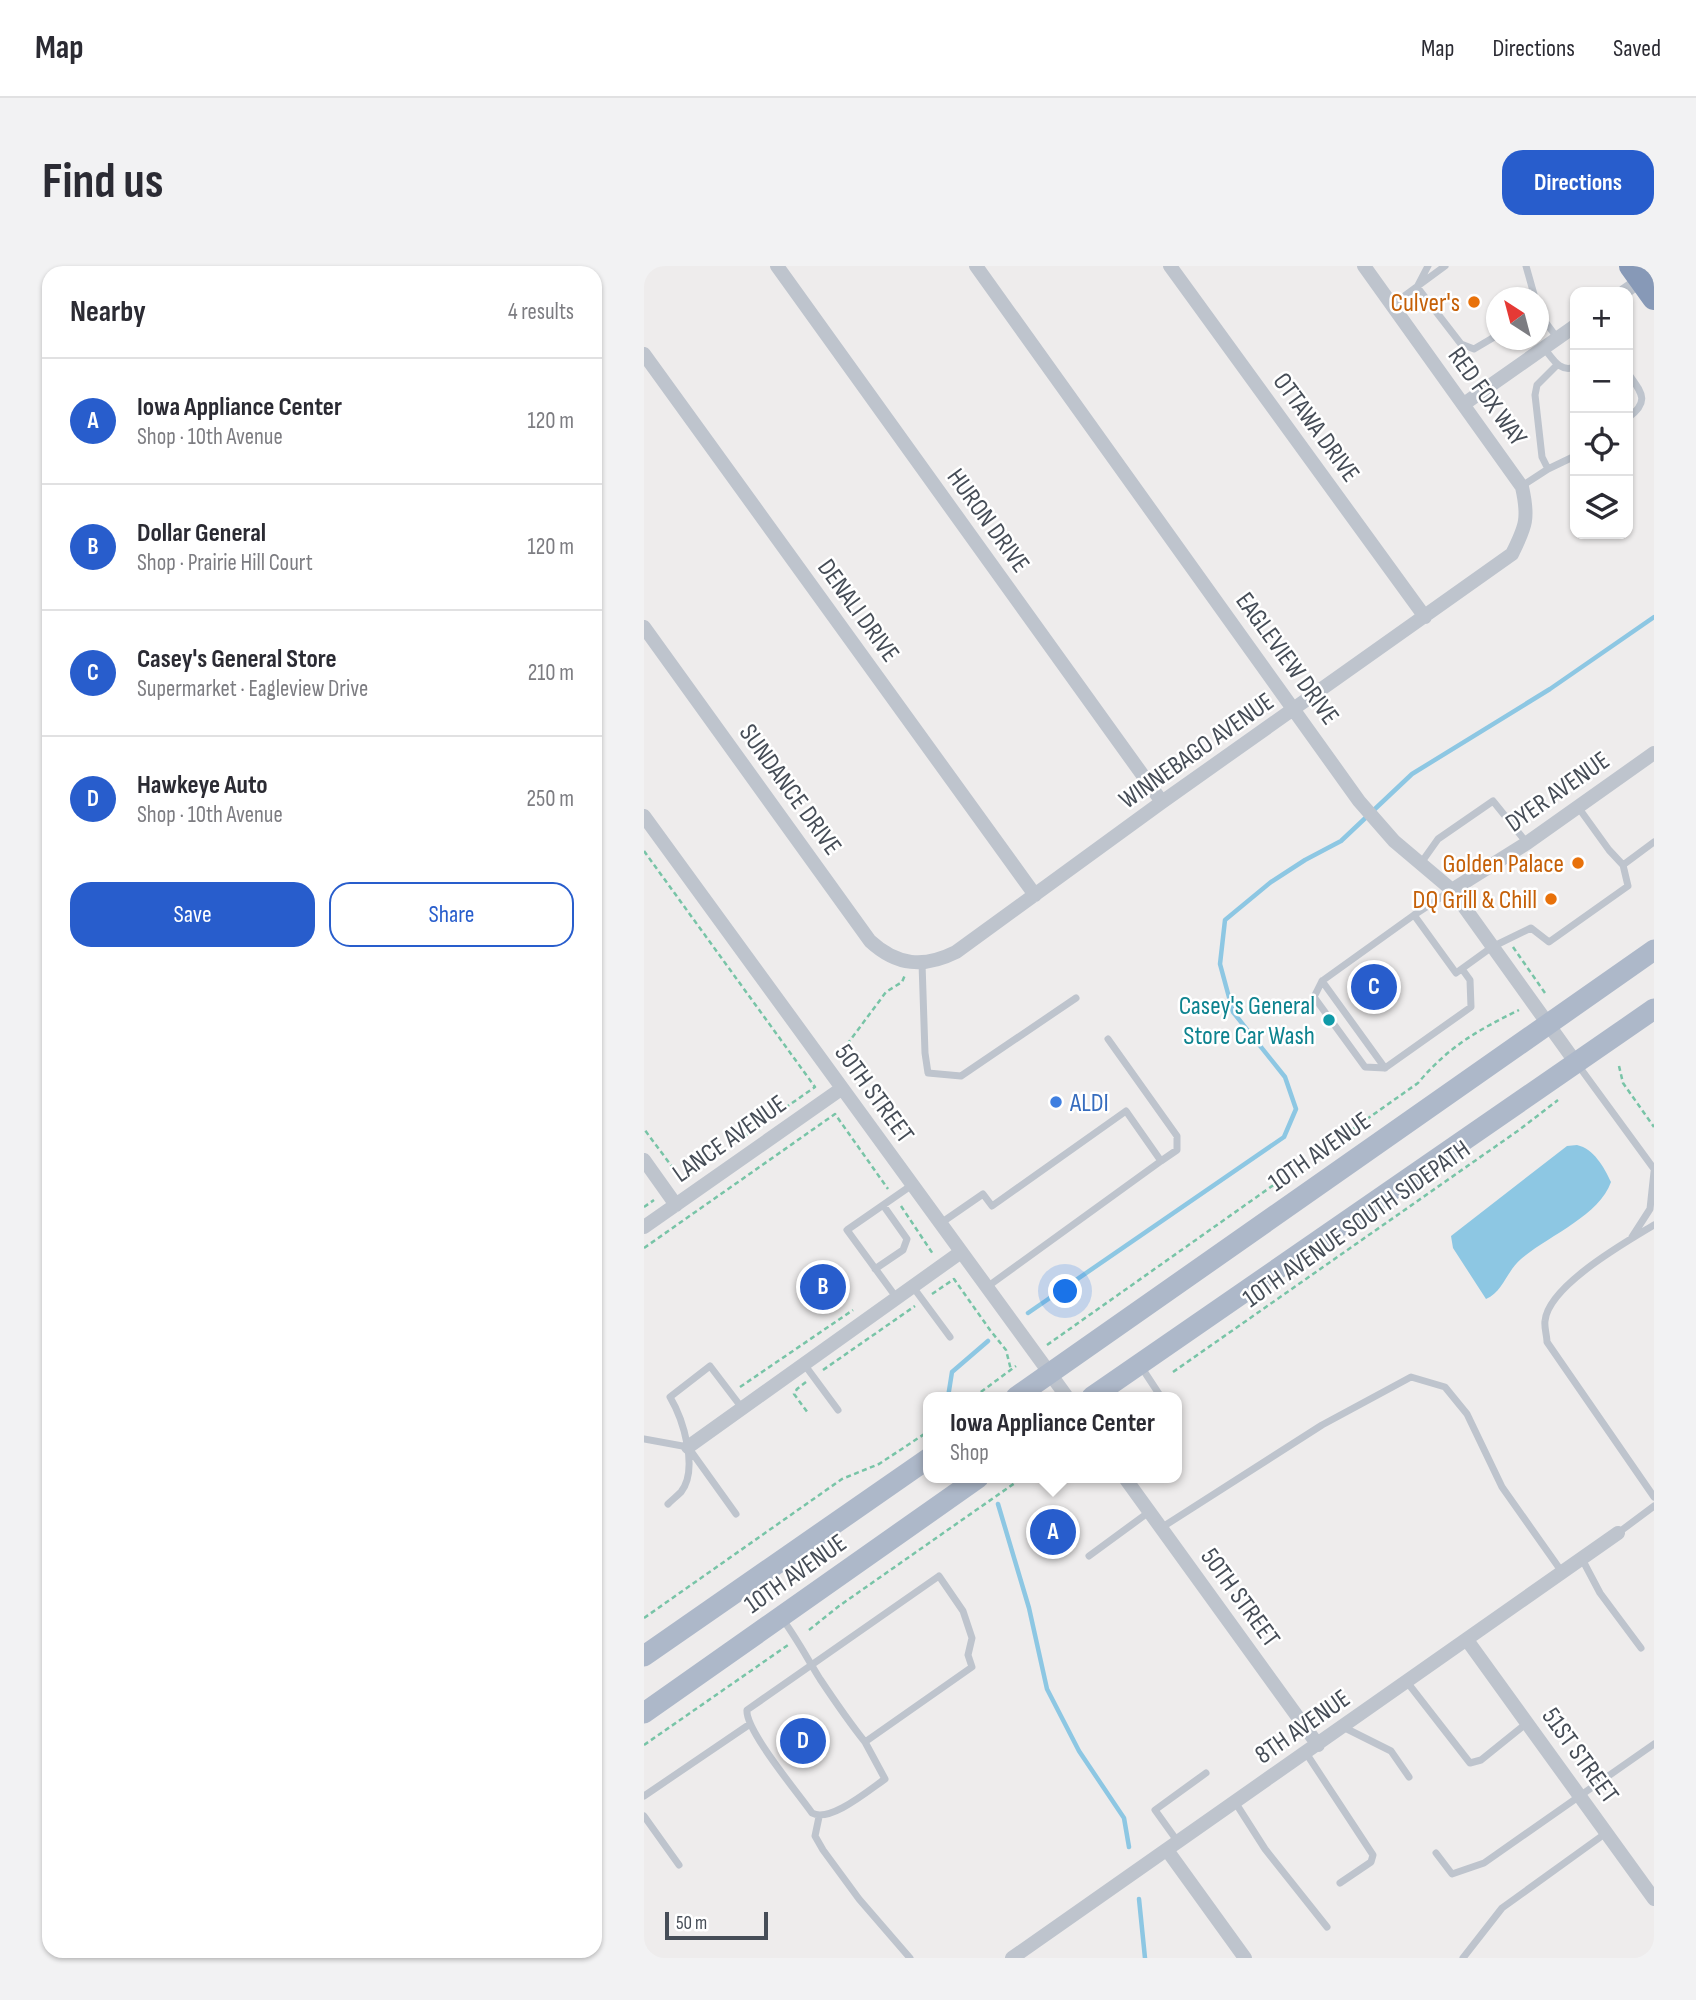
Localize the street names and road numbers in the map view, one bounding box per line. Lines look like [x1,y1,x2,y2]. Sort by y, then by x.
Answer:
street label: RED FOX WAY [1441,342,1533,452]
street label: OTTAWA DRIVE [1266,367,1366,488]
street label: HURON DRIVE [940,463,1036,579]
street label: DENALI DRIVE [810,553,905,668]
street label: EAGLEVIEW DRIVE [1228,587,1345,731]
street label: WINNEBAGO AVENUE [1114,686,1280,816]
street label: SUNDANCE DRIVE [732,718,848,861]
street label: DYER AVENUE [1500,745,1616,839]
street label: 50TH STREET [828,1038,920,1149]
street label: LANCE AVENUE [667,1089,793,1190]
street label: 10TH AVENUE [1263,1106,1377,1199]
street label: 10TH AVENUE SOUTH SIDEPATH [1237,1134,1476,1314]
street label: 10TH AVENUE [739,1528,853,1621]
street label: 50TH STREET [1194,1542,1286,1653]
street label: 8TH AVENUE [1249,1683,1356,1771]
street label: 51ST STREET [1535,1702,1625,1810]

